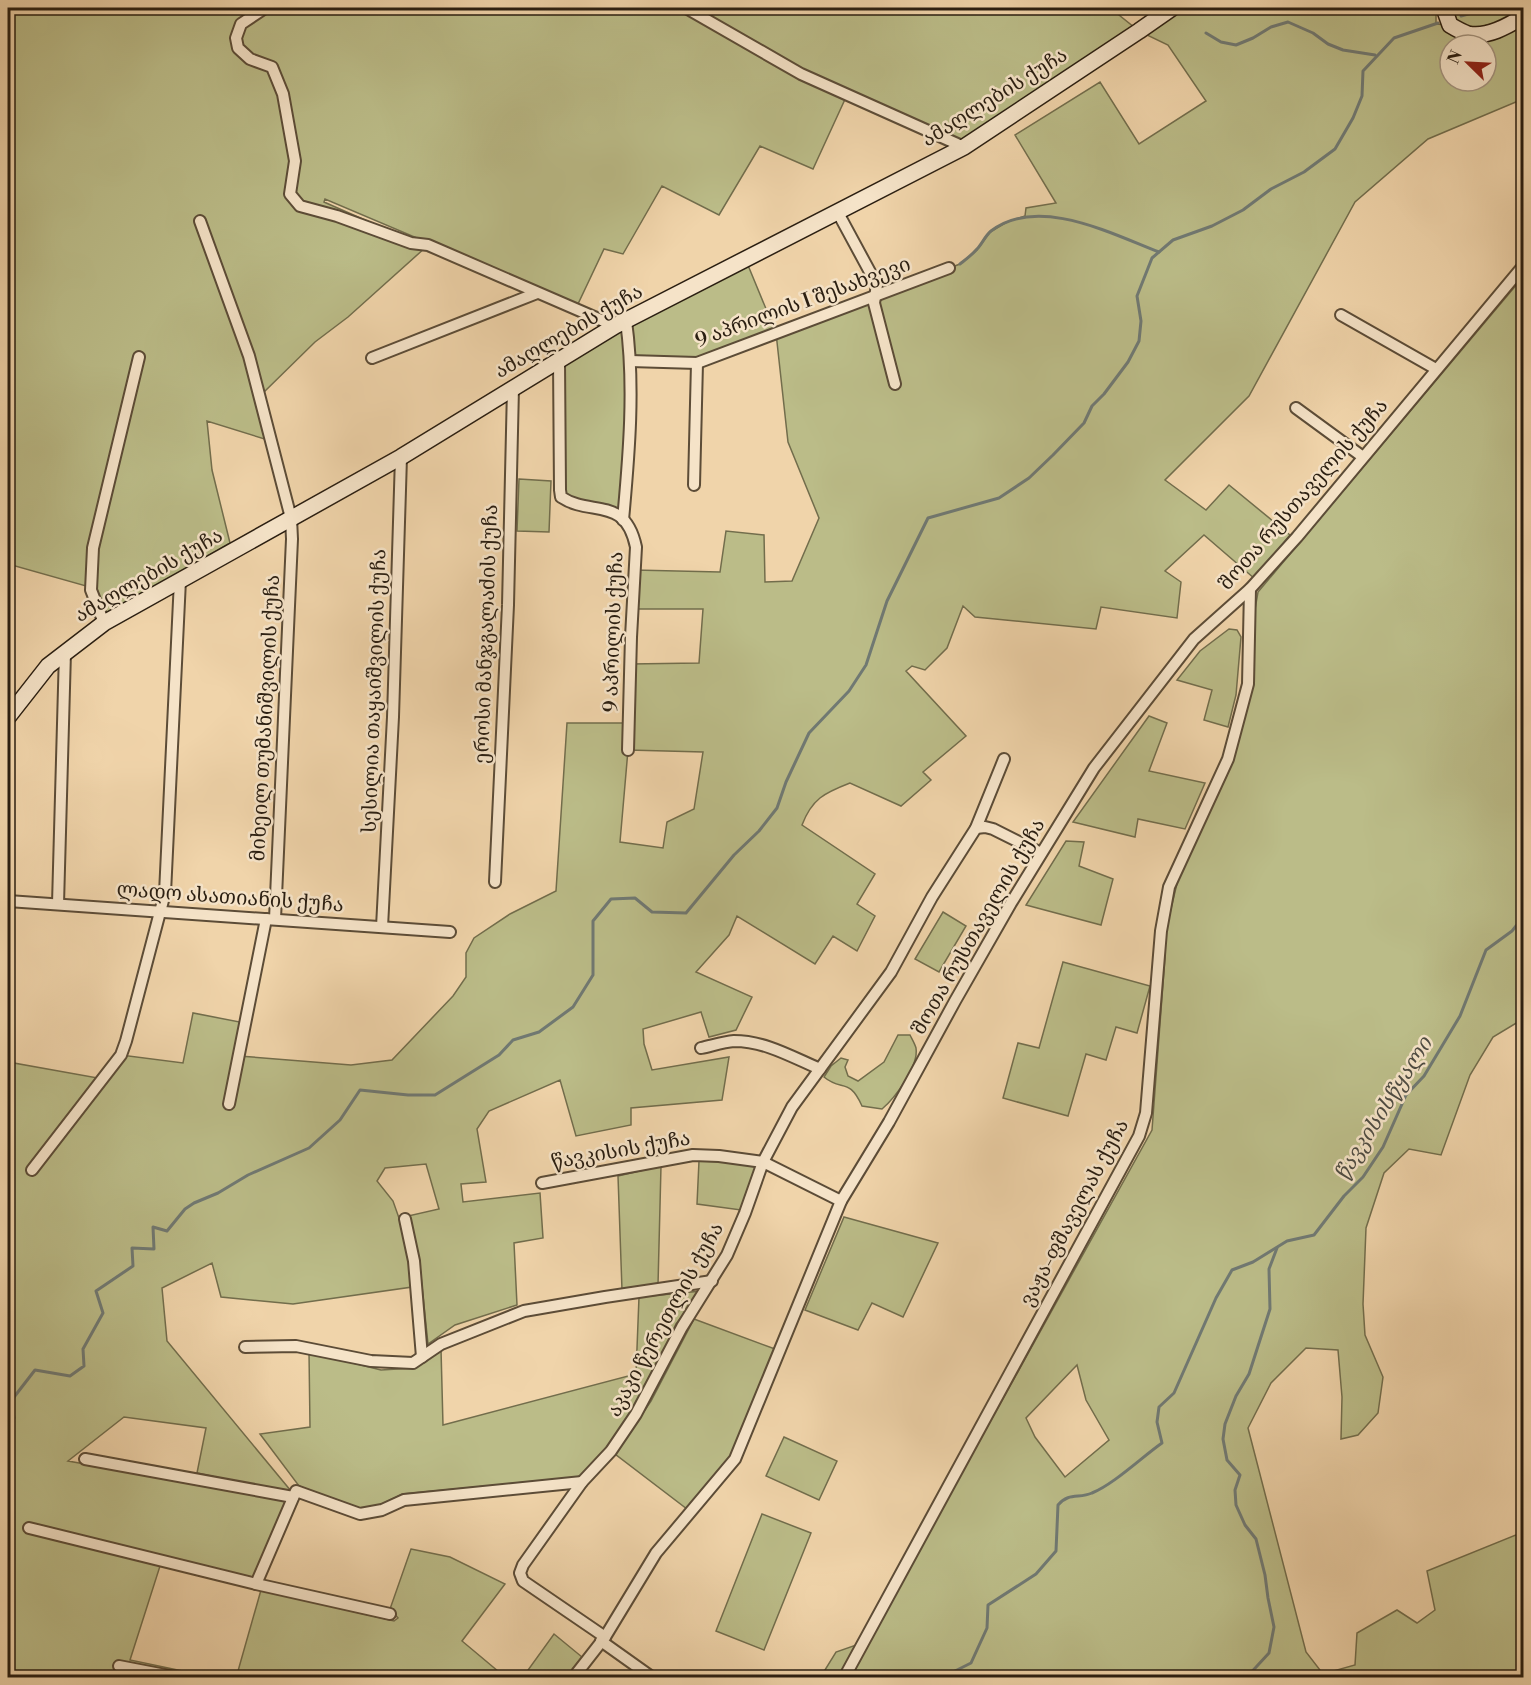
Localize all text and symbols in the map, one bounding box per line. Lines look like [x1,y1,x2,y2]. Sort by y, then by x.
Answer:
north arrow [1438,33,1498,93]
street label: ამაღლების ქუჩა [918,43,1072,153]
text: N [1444,47,1467,67]
street label: 9 აპრილის I შესახვევი [692,252,914,354]
street label: ამაღლების ქუჩა [490,279,648,385]
street label: შოთა რუსთაველის ქუჩა [1214,394,1394,596]
street label: ეროსი მანჯგალაძის ქუჩა [470,504,504,764]
street label: ამაღლების ქუჩა [70,523,228,629]
street label: სესილია თაყაიშვილის ქუჩა [358,548,392,834]
street label: 9 აპრილის ქუჩა [599,551,629,713]
street label: მიხეილ თუმანიშვილის ქუჩა [246,574,286,862]
street label: შოთა რუსთაველის ქუჩა [907,814,1051,1040]
street label: ლადო ასათიანის ქუჩა [116,878,344,918]
water label: წავკისისწყალი [1330,1032,1439,1185]
street label: ვაჟა-ფშაველას ქუჩა [1015,1115,1135,1311]
street label: წავკისის ქუჩა [550,1127,692,1175]
street label: აკაკი წერეთლის ქუჩა [602,1218,730,1422]

